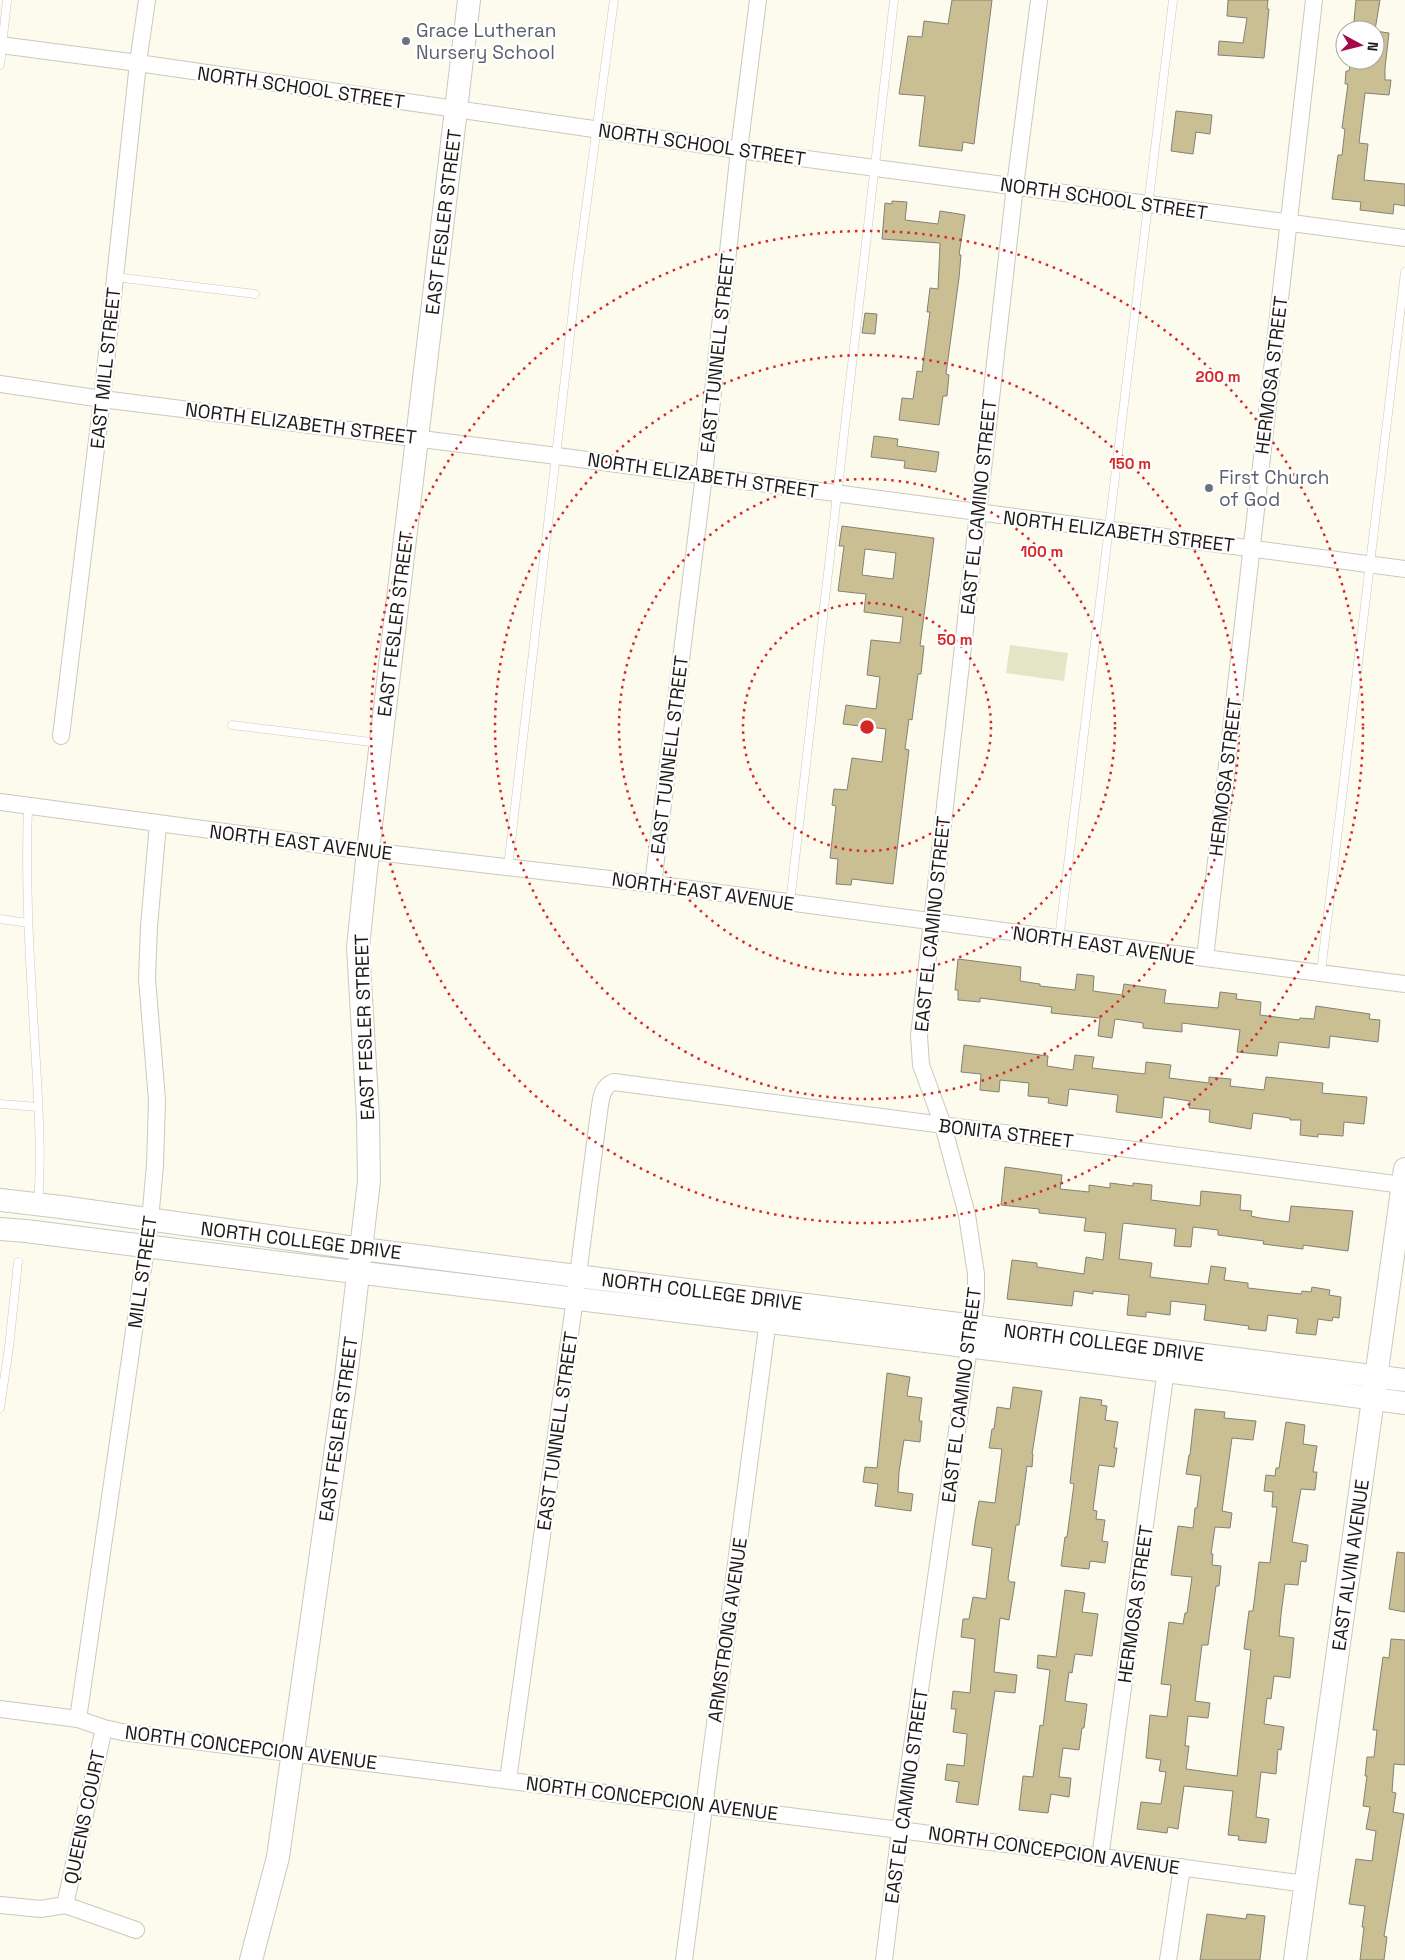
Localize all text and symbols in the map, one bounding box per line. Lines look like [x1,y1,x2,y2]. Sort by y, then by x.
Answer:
place label: Grace Lutheran Nursery School [416,18,557,65]
north arrow [1335,20,1385,70]
marker: Grace Lutheran Nursery School [400,35,412,47]
text: N [1363,41,1382,52]
street label: NORTH SCHOOL STREET [196,61,406,114]
street label: NORTH SCHOOL STREET [597,118,807,171]
street label: EAST FESLER STREET [420,128,467,316]
street label: NORTH SCHOOL STREET [999,172,1209,225]
street label: EAST TUNNELL STREET [695,252,740,454]
street label: EAST MILL STREET [85,286,126,450]
street label: HERMOSA STREET [1249,294,1294,456]
text: 200 m [1196,367,1240,386]
street label: NORTH ELIZABETH STREET [184,397,418,450]
street label: EAST EL CAMINO STREET [955,398,1002,616]
street label: NORTH ELIZABETH STREET [586,447,820,504]
text: 150 m [1109,454,1151,473]
place label: First Church of God [1219,465,1329,512]
marker: First Church of God [1203,482,1215,494]
street label: NORTH ELIZABETH STREET [1002,505,1236,558]
street label: EAST FESLER STREET [372,530,419,718]
text: 100 m [1021,542,1063,561]
text: 50 m [937,630,973,649]
street label: EAST TUNNELL STREET [645,654,694,856]
street label: HERMOSA STREET [1203,696,1248,858]
centre of rings [858,718,876,736]
street label: EAST EL CAMINO STREET [909,815,956,1033]
street label: NORTH EAST AVENUE [208,819,394,866]
street label: NORTH EAST AVENUE [610,866,796,917]
street label: NORTH EAST AVENUE [1011,920,1197,971]
street label: EAST FESLER STREET [349,933,380,1121]
street label: BONITA STREET [937,1113,1075,1154]
street label: MILL STREET [122,1214,163,1330]
street label: NORTH COLLEGE DRIVE [199,1216,403,1265]
street label: NORTH COLLEGE DRIVE [600,1267,804,1316]
street label: EAST EL CAMINO STREET [936,1286,987,1504]
street label: NORTH COLLEGE DRIVE [1002,1318,1206,1367]
street label: EAST TUNNELL STREET [531,1330,584,1532]
street label: EAST FESLER STREET [313,1335,364,1523]
street label: EAST ALVIN AVENUE [1326,1478,1375,1652]
street label: HERMOSA STREET [1112,1523,1159,1685]
street label: ARMSTRONG AVENUE [702,1536,753,1724]
street label: EAST EL CAMINO STREET [879,1687,934,1905]
street label: NORTH CONCEPCION AVENUE [124,1720,378,1775]
street label: QUEENS COURT [58,1748,111,1886]
street label: NORTH CONCEPCION AVENUE [525,1771,779,1826]
street label: NORTH CONCEPCION AVENUE [927,1820,1181,1881]

